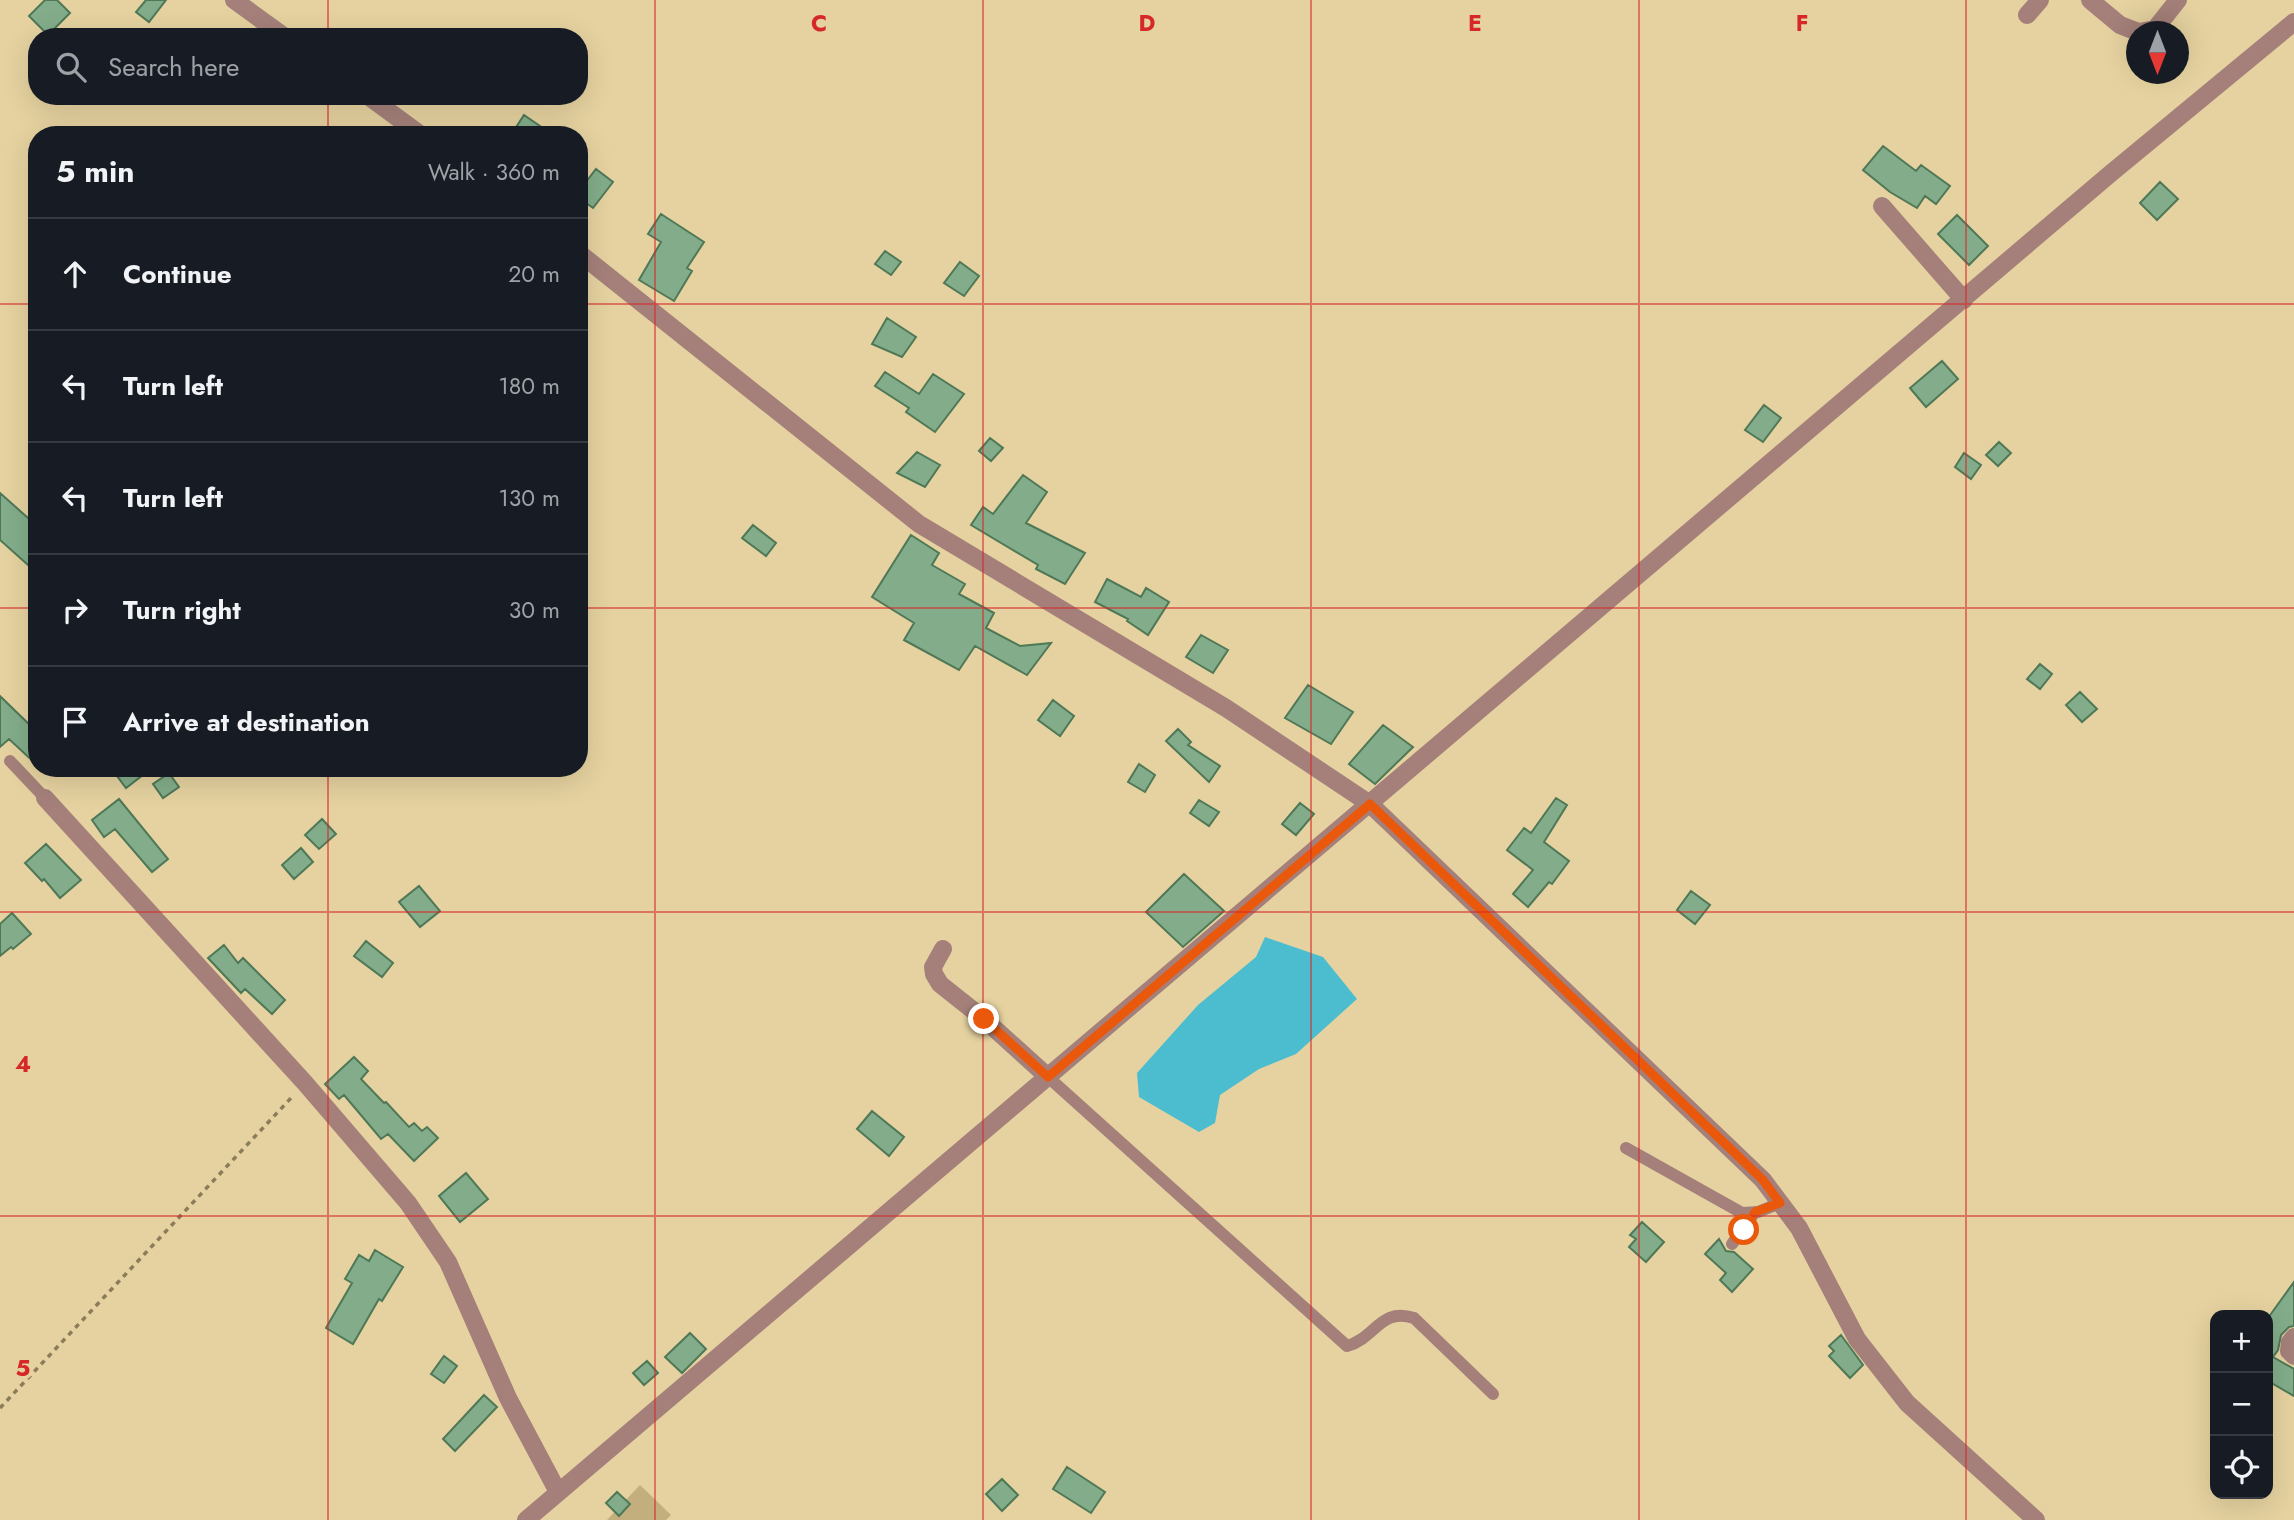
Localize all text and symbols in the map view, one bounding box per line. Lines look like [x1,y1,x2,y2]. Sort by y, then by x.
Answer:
text: C [811,6,827,40]
text: D [1139,6,1156,40]
text: E [1468,6,1482,40]
text: F [1796,6,1808,40]
north arrow [2126,21,2189,84]
search box [28,28,588,105]
icon: search [52,48,90,86]
text: Search here [108,48,240,86]
text: 5 min [56,150,134,193]
text: Walk · 360 m [428,155,560,189]
icon: ahead [56,255,94,293]
text: Continue [123,255,232,293]
text: 20 m [508,257,560,291]
icon: left [56,367,94,405]
text: Turn left [123,367,223,405]
text: 180 m [498,369,560,403]
icon: left [56,479,94,517]
text: Turn left [123,479,223,517]
text: 130 m [498,481,560,515]
icon: right [56,591,94,629]
text: Turn right [123,591,241,629]
text: 30 m [509,593,560,627]
icon: arrive [56,703,94,741]
text: Arrive at destination [123,703,370,741]
route end [968,1003,999,1034]
text: 4 [15,1047,31,1081]
route start [1728,1214,1759,1245]
map controls [2210,1310,2273,1499]
button: + [2210,1310,2273,1373]
text: 5 [16,1351,30,1385]
button: − [2210,1373,2273,1436]
button: locate [2210,1436,2273,1499]

